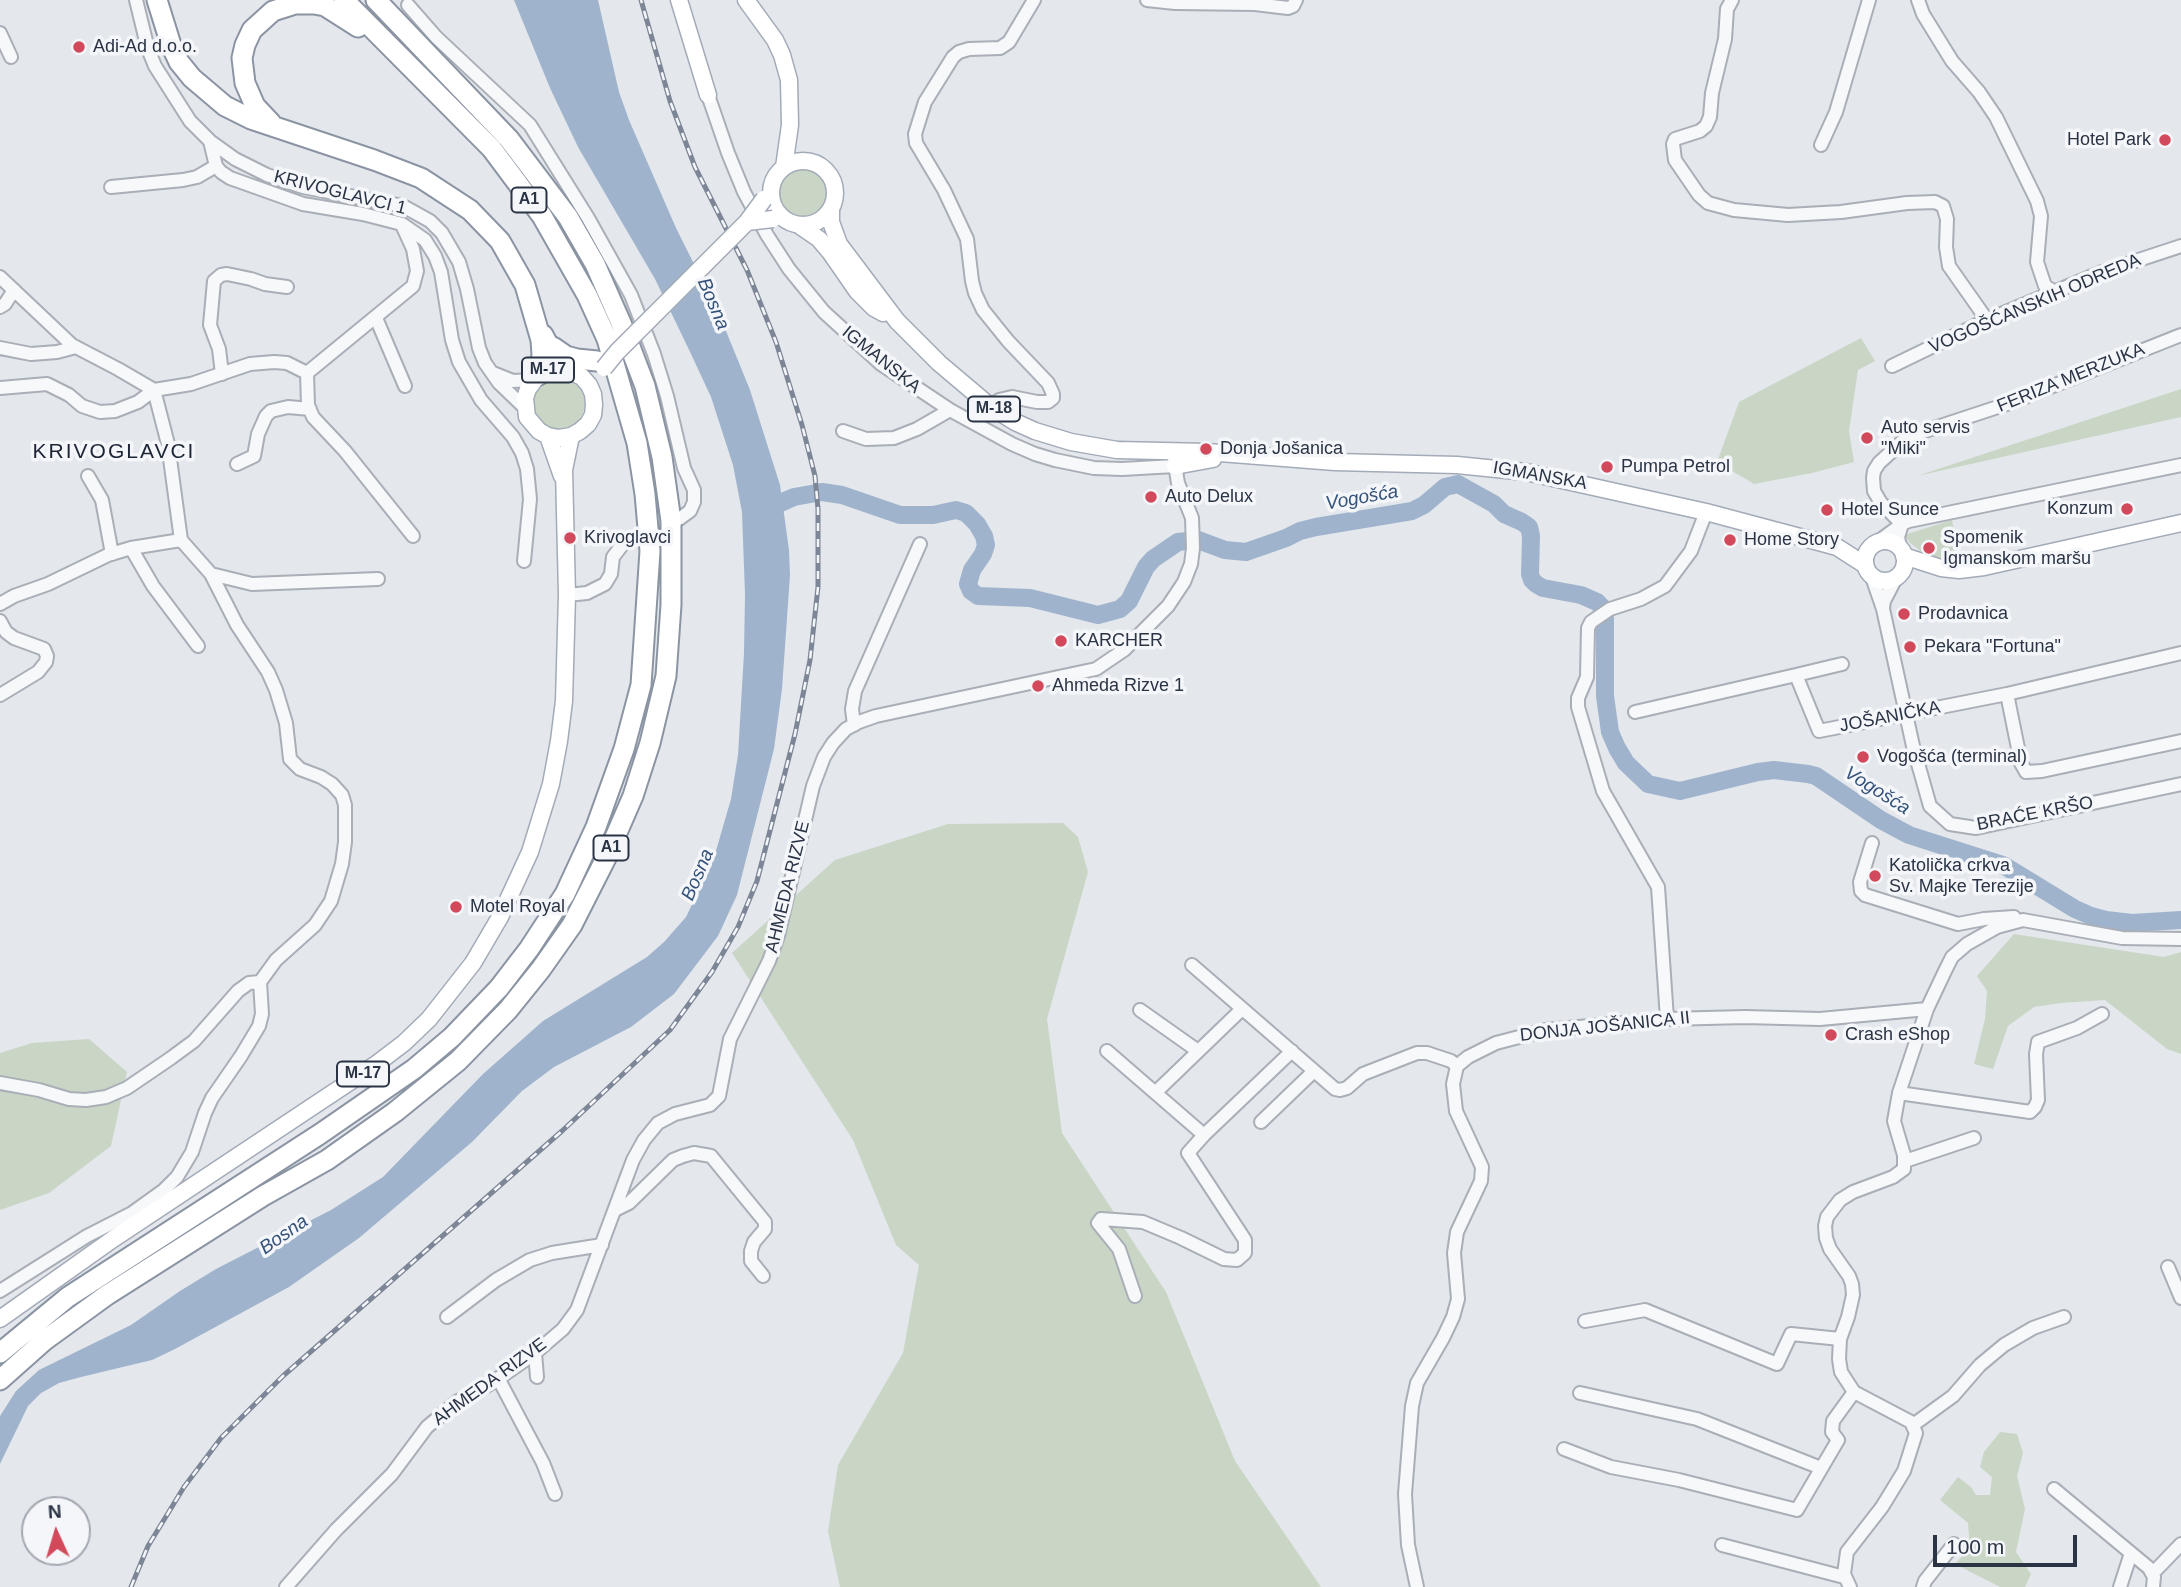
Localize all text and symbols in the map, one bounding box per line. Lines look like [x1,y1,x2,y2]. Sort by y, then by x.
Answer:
place label: Adi-Ad d.o.o. [93,36,197,58]
marker: Adi-Ad d.o.o. [71,39,87,55]
place label: Hotel Park [2067,129,2151,151]
marker: Hotel Park [2157,132,2173,148]
street label: KRIVOGLAVCI 1 [272,166,408,220]
road number: A1 [512,188,546,212]
street label: VOGOŠĆANSKIH ODREDA [1926,250,2144,358]
water label: Bosna [692,275,734,333]
street label: IGMANSKA [837,322,925,398]
street label: FERIZA MERZUKA [1994,339,2148,417]
road number: M-17 [522,358,574,382]
road number: M-18 [968,396,1020,422]
place label: Auto servis "Miki" [1881,417,1970,460]
marker: Auto servis "Miki" [1859,430,1875,446]
place label: Donja Jošanica [1220,438,1343,460]
district label: KRIVOGLAVCI [34,439,194,465]
marker: Donja Jošanica [1198,441,1214,457]
place label: Pumpa Petrol [1621,456,1730,478]
street label: IGMANSKA [1491,457,1589,495]
marker: Pumpa Petrol [1599,459,1615,475]
water label: Vogošća [1324,480,1400,516]
place label: Auto Delux [1165,486,1253,508]
marker: Auto Delux [1143,489,1159,505]
place label: Konzum [2047,498,2113,520]
place label: Hotel Sunce [1841,499,1939,521]
marker: Konzum [2119,501,2135,517]
marker: Hotel Sunce [1819,502,1835,518]
place label: Krivoglavci [584,527,671,549]
place label: Spomenik Igmanskom maršu [1943,527,2091,570]
place label: Home Story [1744,529,1839,551]
marker: Krivoglavci [562,530,578,546]
marker: Home Story [1722,532,1738,548]
marker: Spomenik Igmanskom maršu [1921,540,1937,556]
place label: Prodavnica [1918,603,2008,625]
marker: Prodavnica [1896,606,1912,622]
place label: KARCHER [1075,630,1163,652]
marker: KARCHER [1053,633,1069,649]
place label: Pekara "Fortuna" [1924,636,2061,658]
marker: Pekara "Fortuna" [1902,639,1918,655]
place label: Ahmeda Rizve 1 [1052,675,1184,697]
marker: Ahmeda Rizve 1 [1030,678,1046,694]
street label: JOŠANIČKA [1838,697,1942,737]
place label: Vogošća (terminal) [1877,746,2027,768]
marker: Vogošća (terminal) [1855,749,1871,765]
water label: Vogošća [1840,762,1914,820]
street label: BRAĆE KRŠO [1975,792,2095,836]
street label: AHMEDA RIZVE [761,819,815,955]
road number: A1 [594,835,628,860]
water label: Bosna [677,846,719,904]
place label: Katolička crkva Sv. Majke Terezije [1889,855,2034,898]
marker: Katolička crkva Sv. Majke Terezije [1867,868,1883,884]
place label: Motel Royal [470,896,565,918]
marker: Motel Royal [448,899,464,915]
street label: DONJA JOŠANICA II [1519,1007,1691,1047]
place label: Crash eShop [1845,1024,1950,1046]
marker: Crash eShop [1823,1027,1839,1043]
road number: M-17 [337,1062,389,1086]
water label: Bosna [255,1210,313,1260]
street label: AHMEDA RIZVE [429,1334,551,1430]
north arrow [21,1496,91,1566]
text: N [47,1501,62,1523]
scale bar [1936,1520,2080,1564]
text: 100 m [1946,1535,2004,1558]

